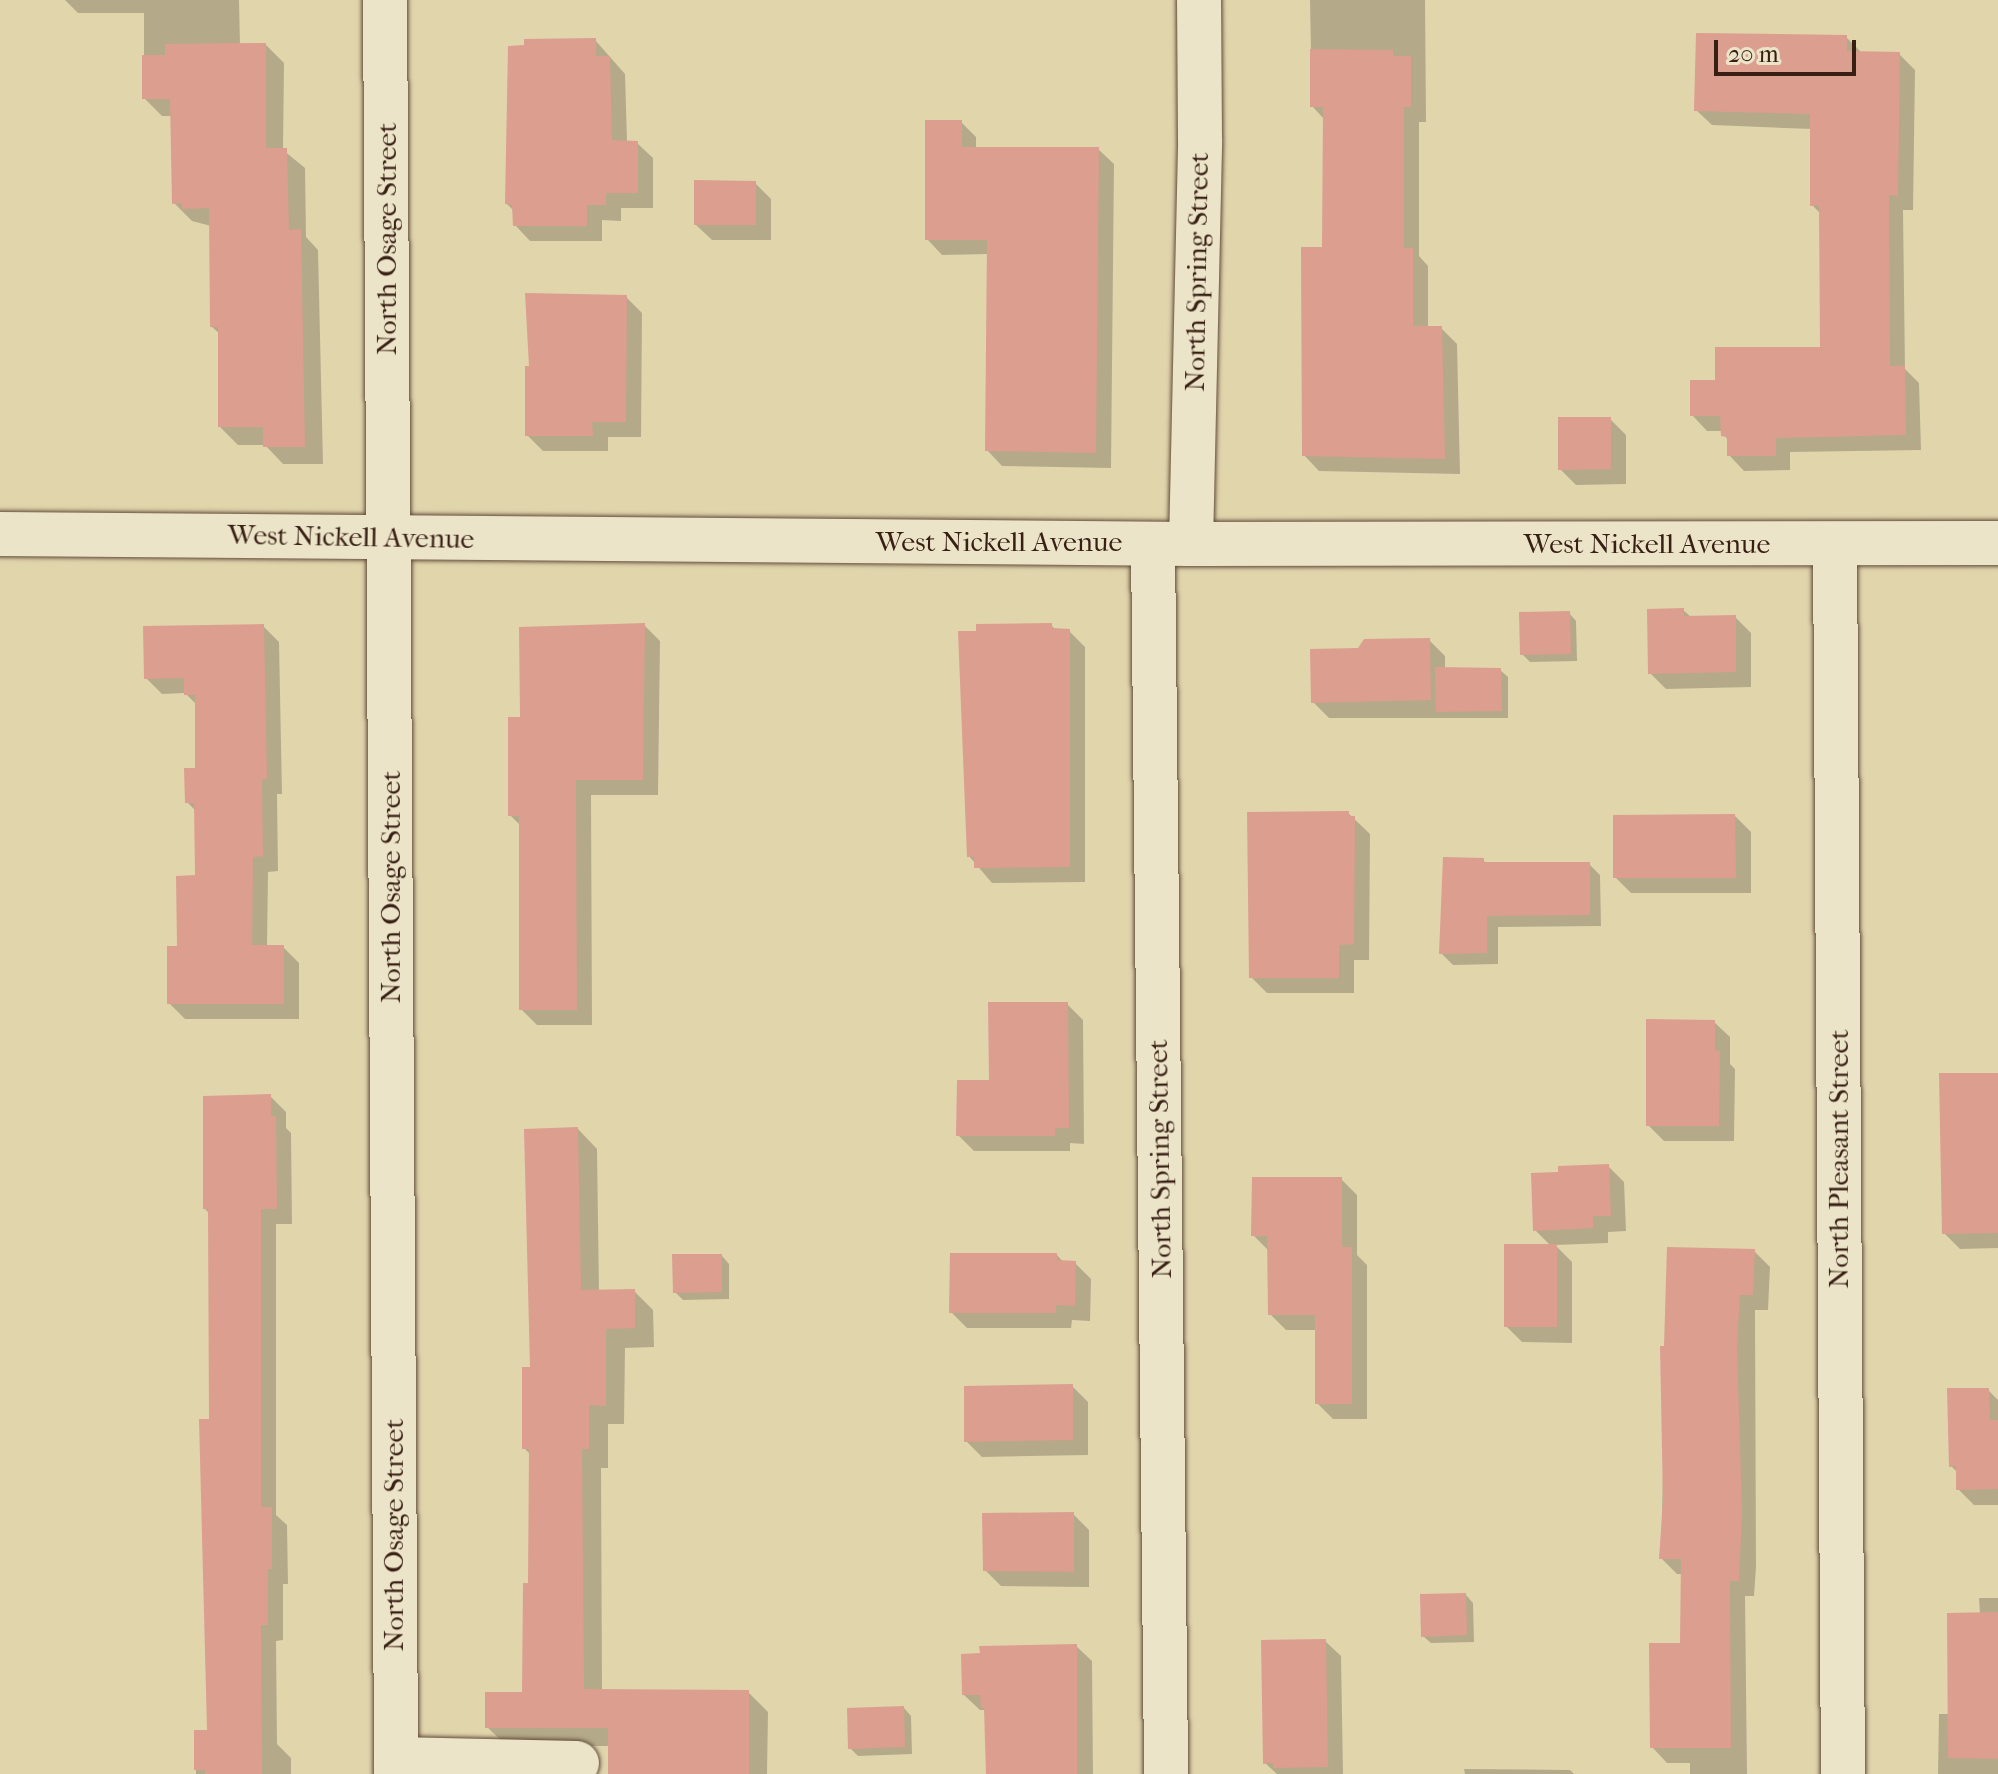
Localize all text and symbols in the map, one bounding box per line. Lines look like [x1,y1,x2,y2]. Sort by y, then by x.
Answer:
scale bar [1718,24,1860,74]
text: 20 m [1728,40,1779,68]
street label: North Osage Street [370,123,404,355]
street label: North Spring Street [1178,152,1216,392]
street label: West Nickell Avenue [227,518,475,556]
street label: West Nickell Avenue [876,525,1122,559]
street label: West Nickell Avenue [1524,527,1770,561]
street label: North Osage Street [374,771,408,1003]
street label: North Pleasant Street [1822,1030,1856,1288]
street label: North Spring Street [1141,1039,1179,1279]
street label: North Osage Street [377,1419,411,1651]

